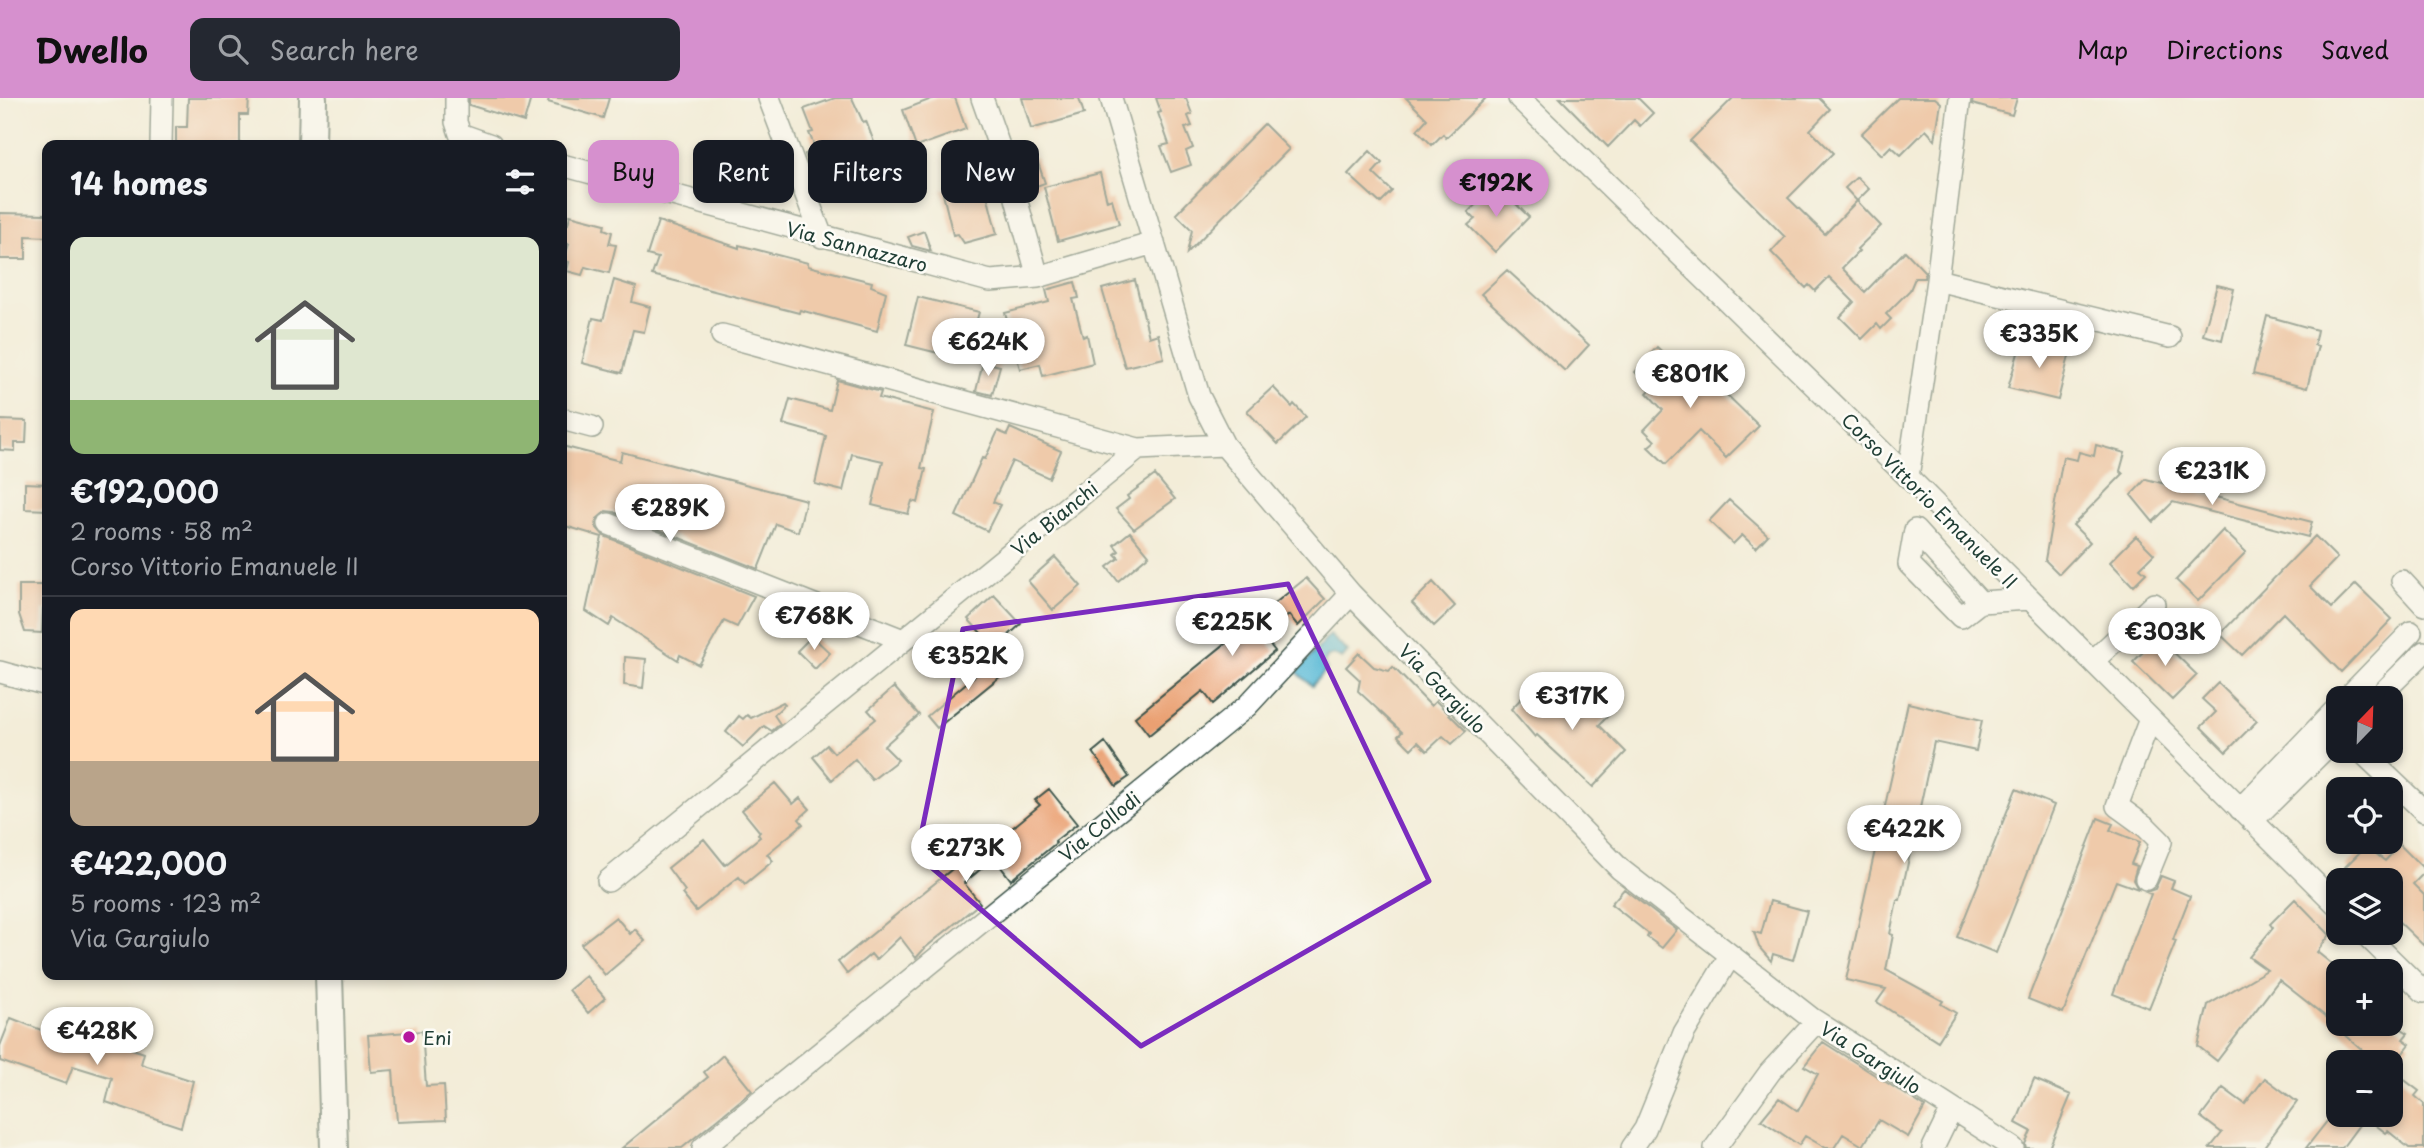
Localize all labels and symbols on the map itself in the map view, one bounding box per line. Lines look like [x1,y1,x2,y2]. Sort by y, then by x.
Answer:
pin: €192K [1447,159,1545,219]
street label: Via Sannazzaro [783,214,931,278]
pin: €335K [1990,310,2088,370]
pin: €624K [939,318,1037,378]
pin: €801K [1641,350,1739,410]
street label: Corso Vittorio Emanuele II [1836,406,2024,594]
pin: €231K [2163,448,2261,507]
street label: Via Bianchi [1005,474,1103,562]
pin: €289K [621,484,719,544]
pin: €768K [765,592,863,652]
pin: €225K [1183,598,1281,658]
pin: €303K [2116,608,2214,668]
pin: €352K [919,632,1017,692]
street label: Via Gargiulo [1393,637,1493,739]
pin: €317K [1523,672,1621,732]
north arrow [2326,686,2403,763]
street label: Via Collodi [1052,784,1146,868]
pin: €422K [1855,806,1953,865]
pin: €273K [917,824,1015,884]
pin: €428K [48,1007,146,1067]
street label: Via Gargiulo [1815,1014,1927,1100]
place label: Eni [423,1023,452,1051]
marker: Eni [401,1029,417,1045]

